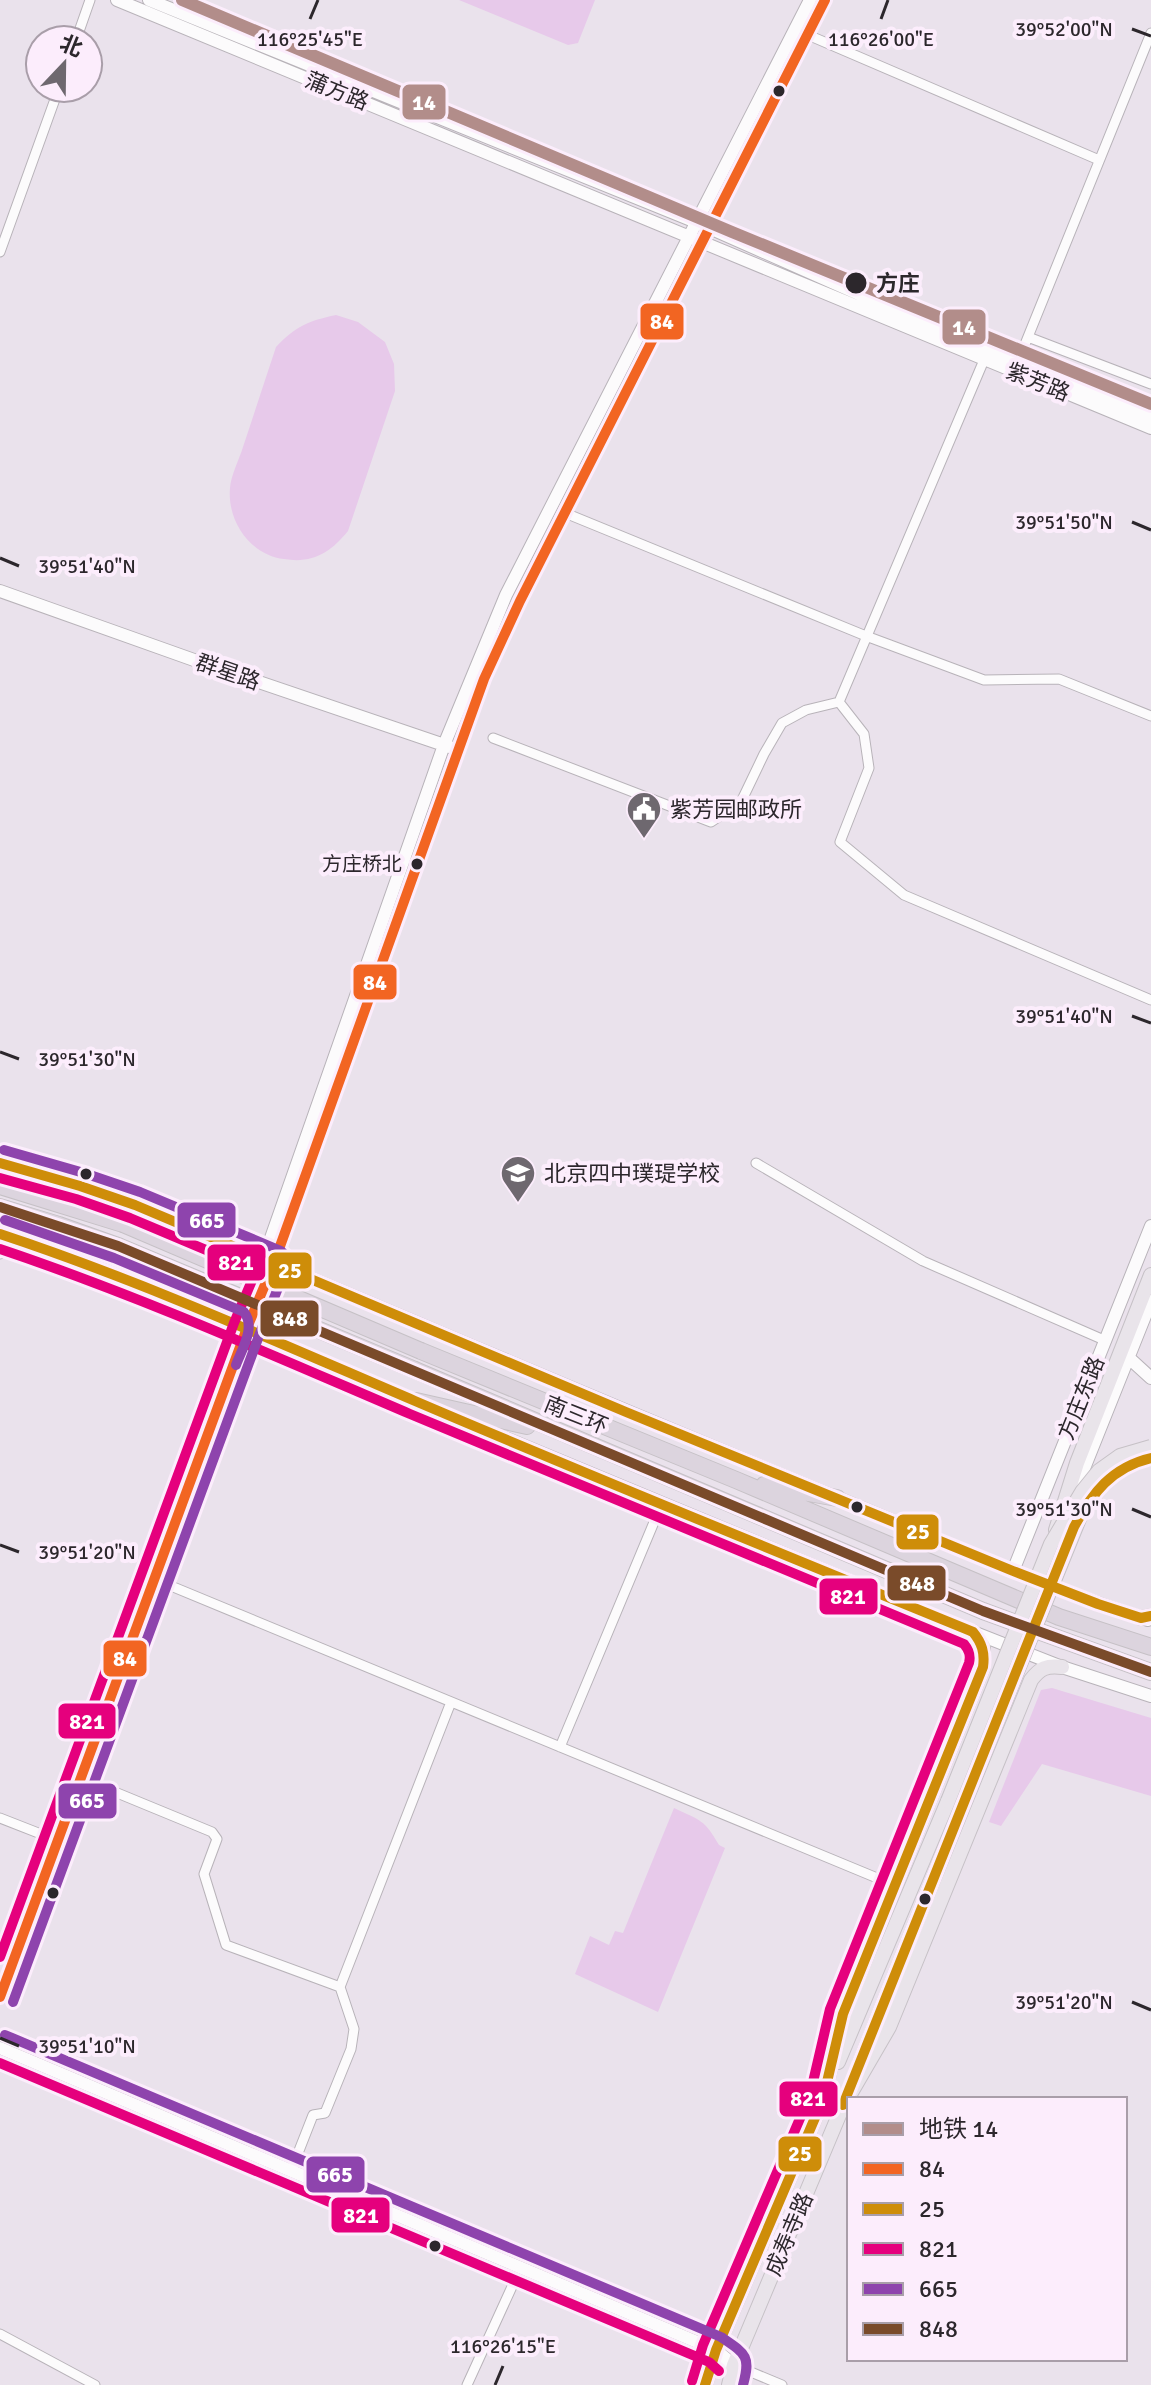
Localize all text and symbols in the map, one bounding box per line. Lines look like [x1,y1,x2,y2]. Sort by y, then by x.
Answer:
text: 39°52'00"N [1015,17,1113,42]
north arrow [24,24,104,104]
text: 116°25'45"E [257,27,363,52]
text: 116°26'00"E [828,27,934,52]
text: 北 [56,29,87,63]
street label: 蒲方路 [301,66,373,116]
line badge: 14 [401,83,447,121]
unlabelled marker [771,83,787,99]
text: 14 [412,89,436,116]
marker: 方庄 [843,270,869,296]
place label: 方庄 [876,270,920,297]
line badge: 84 [639,302,685,341]
text: 84 [650,308,674,335]
line badge: 14 [941,308,987,346]
text: 14 [952,314,976,341]
street label: 紫芳路 [1002,357,1074,407]
text: 39°51'50"N [1015,510,1113,535]
text: 39°51'40"N [38,554,136,579]
street label: 群星路 [192,648,264,696]
public building icon: 紫芳园邮政所 [625,790,663,840]
place label: 紫芳园邮政所 [670,796,802,823]
place label: 方庄桥北 [322,852,402,877]
marker: 方庄桥北 [409,856,425,872]
line badge: 84 [352,963,398,1001]
text: 84 [363,969,387,996]
text: 39°51'40"N [1015,1004,1113,1029]
text: 39°51'30"N [38,1047,136,1072]
school or university icon: 北京四中璞瑅学校 [499,1154,537,1204]
place label: 北京四中璞瑅学校 [544,1160,720,1187]
unlabelled marker [78,1166,94,1182]
line badge: 665 [176,1201,237,1239]
text: 665 [189,1207,225,1234]
line badge: 821 [206,1243,267,1282]
text: 821 [218,1249,254,1276]
line badge: 25 [267,1251,313,1290]
text: 25 [278,1257,302,1284]
line badge: 848 [259,1299,320,1338]
text: 848 [272,1305,308,1332]
street label: 方庄东路 [1052,1352,1110,1444]
street label: 南三环 [540,1390,612,1440]
text: 39°51'30"N [1015,1497,1113,1522]
unlabelled marker [849,1499,865,1515]
line badge: 25 [895,1513,940,1551]
text: 25 [906,1518,930,1545]
text: 39°51'20"N [38,1540,136,1565]
line badge: 848 [886,1564,947,1602]
text: 848 [899,1570,935,1597]
line badge: 821 [818,1577,879,1616]
text: 821 [830,1583,866,1610]
line badge: 84 [102,1639,148,1678]
text: 84 [113,1645,137,1672]
line badge: 821 [57,1702,117,1740]
text: 821 [69,1708,105,1735]
line badge: 665 [57,1782,118,1820]
text: 665 [69,1787,105,1814]
unlabelled marker [45,1885,61,1901]
unlabelled marker [917,1891,933,1907]
text: 39°51'20"N [1015,1990,1113,2015]
text: 39°51'10"N [38,2034,136,2059]
line badge: 821 [778,2080,839,2118]
text: 821 [790,2085,826,2112]
legend [847,2097,1127,2361]
text: 地铁 14 [919,2114,998,2144]
line badge: 25 [777,2135,823,2173]
text: 25 [788,2140,812,2167]
text: 84 [919,2154,945,2184]
line badge: 665 [305,2155,366,2194]
text: 665 [317,2161,353,2188]
street label: 成寿寺路 [759,2188,819,2280]
text: 25 [919,2194,945,2224]
line badge: 821 [330,2196,391,2234]
text: 821 [343,2202,379,2229]
text: 821 [919,2234,958,2264]
unlabelled marker [427,2238,443,2254]
text: 665 [919,2274,958,2304]
text: 848 [919,2314,958,2344]
text: 116°26'15"E [450,2334,556,2359]

